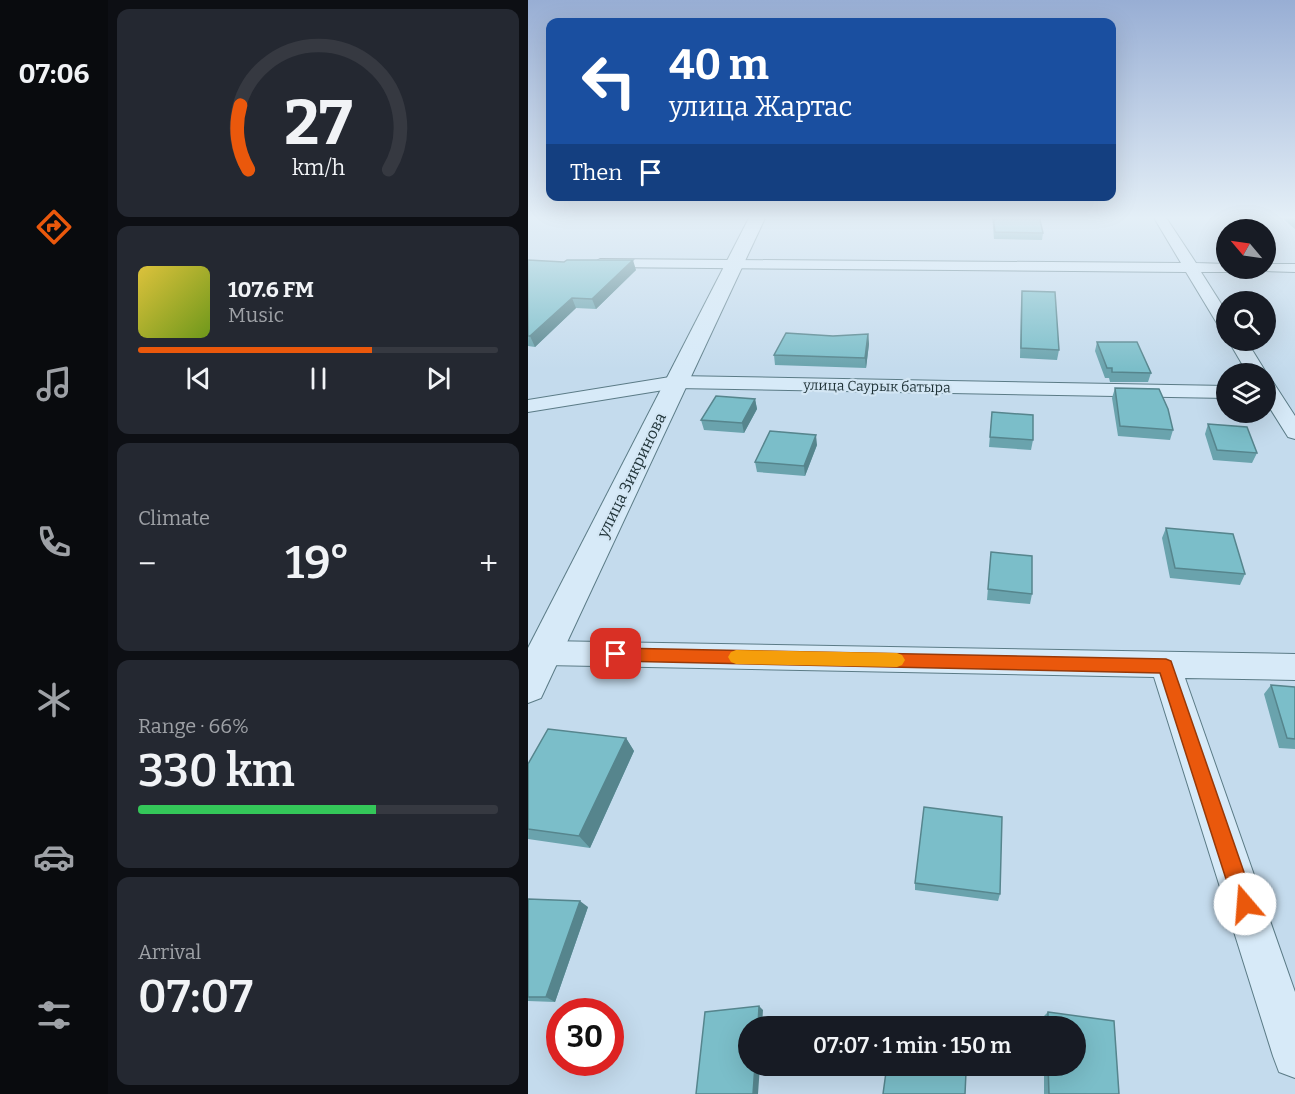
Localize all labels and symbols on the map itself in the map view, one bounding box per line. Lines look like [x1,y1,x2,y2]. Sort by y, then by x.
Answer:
north arrow [1216,219,1276,279]
street label: улица Саурык батыра [802,377,951,396]
street label: улица Зикринова [593,409,670,542]
pin [590,628,641,679]
position arrow [1213,872,1277,936]
speed limit sign: 30 [546,998,624,1076]

